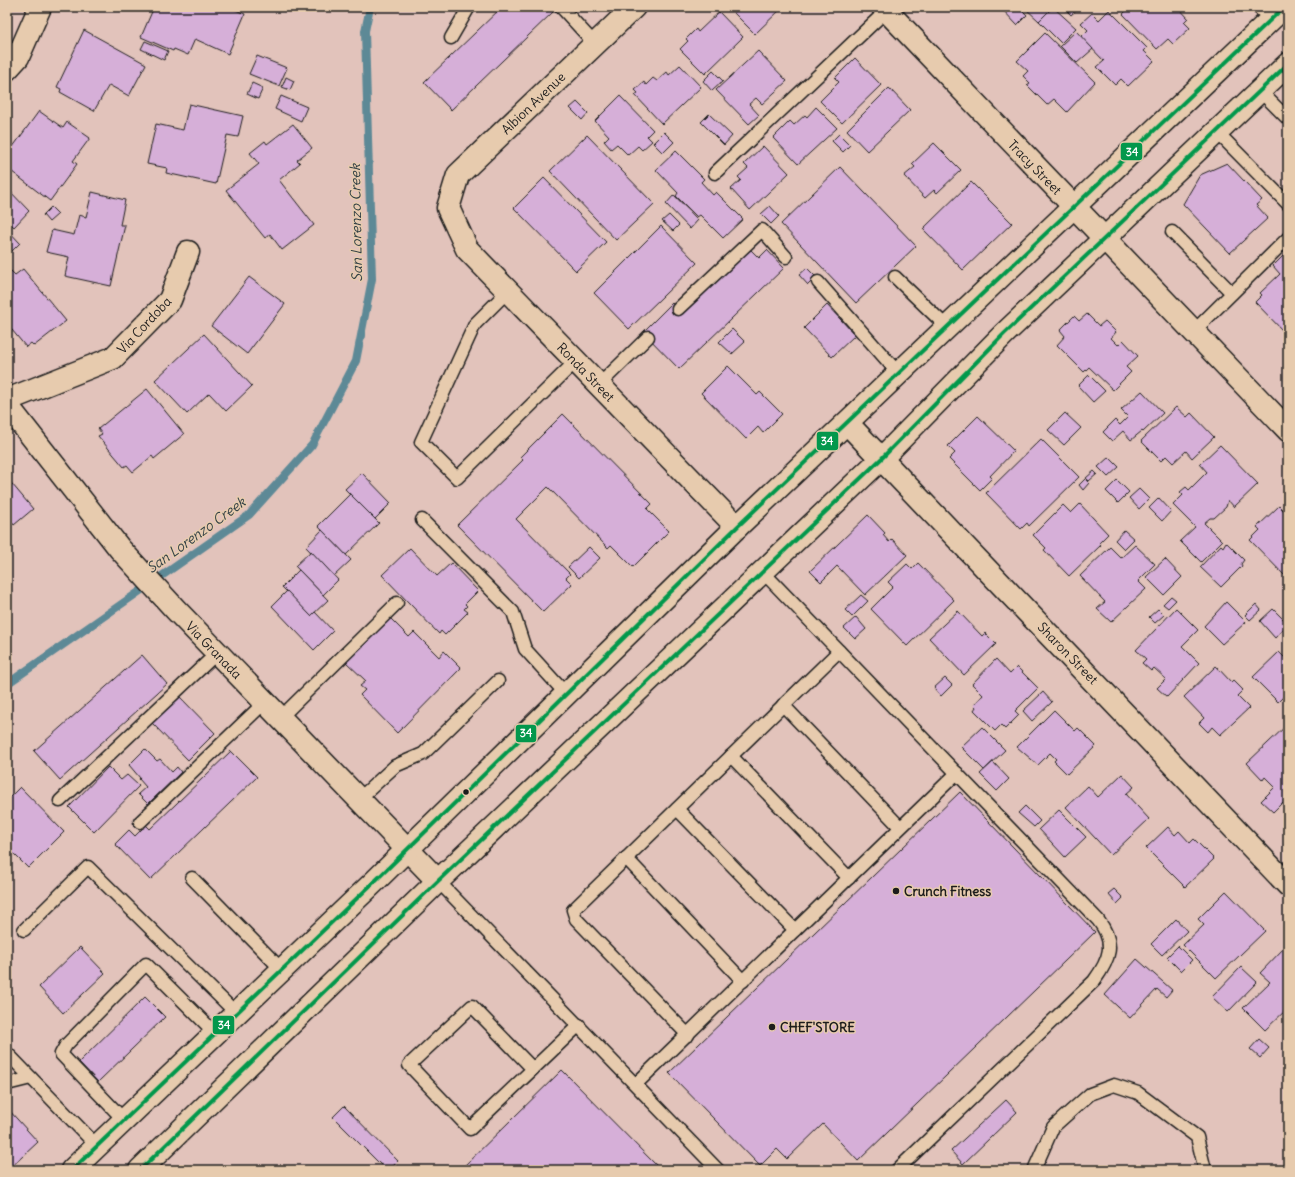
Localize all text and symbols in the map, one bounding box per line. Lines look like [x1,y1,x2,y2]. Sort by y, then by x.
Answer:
street label: Albion Avenue [498,68,569,138]
street label: Tracy Street [1004,136,1066,199]
line badge: 34 [1120,142,1143,161]
text: 34 [1126,145,1139,159]
water label: San Lorenzo Creek [346,163,366,282]
street label: Via Cordoba [114,293,175,357]
street label: Ronda Street [553,339,619,406]
line badge: 34 [816,431,839,451]
text: 34 [821,434,834,448]
water label: San Lorenzo Creek [143,493,250,577]
street label: Via Granada [182,618,245,683]
street label: Sharon Street [1034,619,1102,688]
line badge: 34 [515,724,537,743]
text: 34 [520,726,533,740]
unlabelled marker [461,787,471,797]
place label: Crunch Fitness [904,883,991,900]
marker: Crunch Fitness [891,886,901,896]
line badge: 34 [212,1015,235,1035]
text: 34 [218,1018,231,1032]
place label: CHEF'STORE [780,1019,855,1036]
marker: CHEF'STORE [767,1022,777,1032]

